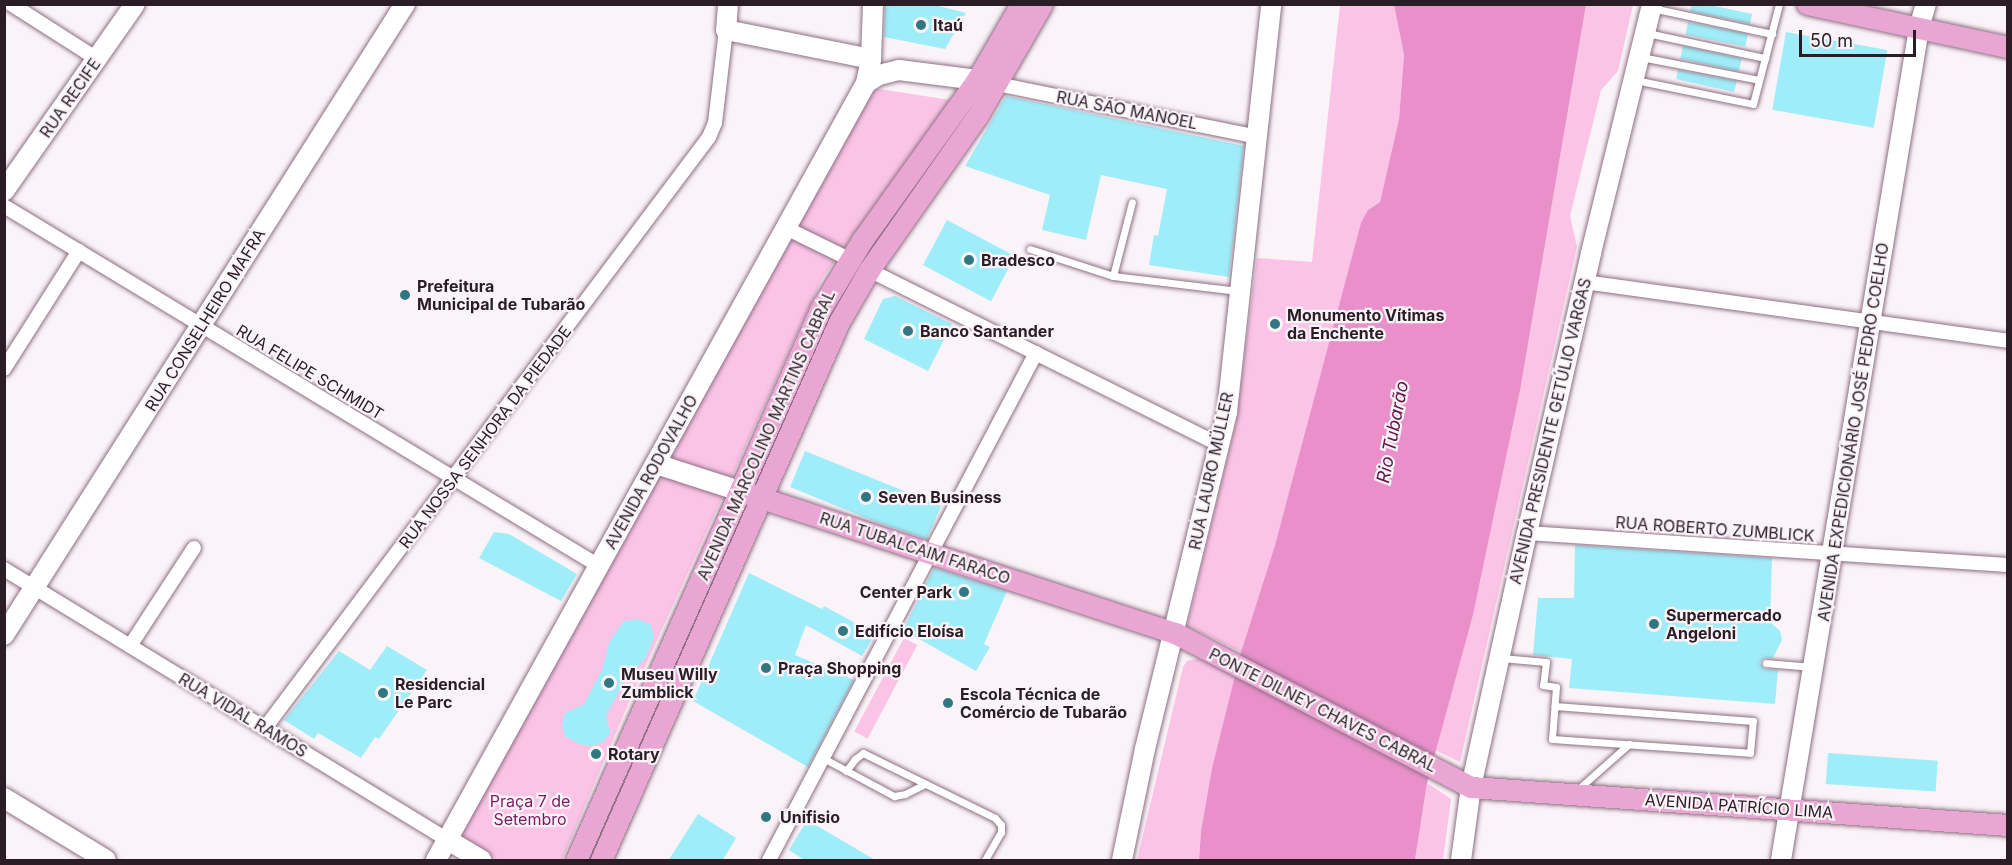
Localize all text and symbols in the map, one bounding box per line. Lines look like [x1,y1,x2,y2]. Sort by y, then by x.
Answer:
place label: Itaú [933,15,963,35]
marker: Itaú [914,18,928,32]
scale bar [1802,18,1919,56]
text: 50 m [1810,30,1853,51]
street label: RUA RECIFE [36,55,104,141]
street label: RUA SÃO MANOEL [1055,87,1199,133]
street label: RUA CONSELHEIRO MAFRA [141,225,269,415]
street label: AVENIDA EXPEDICIONÁRIO JOSÉ PEDRO COELHO [1814,241,1892,623]
place label: Bradesco [981,250,1055,270]
marker: Bradesco [962,253,976,267]
place label: Prefeitura Municipal de Tubarão [417,276,585,314]
street label: AVENIDA PRESIDENTE GETÚLIO VARGAS [1505,276,1595,586]
street label: AVENIDA MARCOLINO MARTINS CABRAL [693,287,839,583]
marker: Prefeitura Municipal de Tubarão [398,288,412,302]
place label: Monumento Vítimas da Enchente [1287,305,1444,343]
marker: Monumento Vítimas da Enchente [1268,317,1282,331]
street label: RUA FELIPE SCHMIDT [233,320,387,424]
place label: Banco Santander [920,321,1054,341]
street label: RUA NOSSA SENHORA DA PIEDADE [395,322,575,552]
marker: Banco Santander [901,324,915,338]
water label: Rio Tubarão [1373,379,1413,485]
street label: RUA LAURO MÜLLER [1185,391,1237,551]
street label: AVENIDA RODOVALHO [601,392,701,552]
place label: Seven Business [878,487,1002,507]
marker: Seven Business [859,490,873,504]
street label: RUA TUBALCAIM FARACO [817,508,1013,588]
street label: RUA ROBERTO ZUMBLICK [1615,512,1815,546]
place label: Center Park [860,582,952,602]
marker: Center Park [957,585,971,599]
place label: Supermercado Angeloni [1666,605,1782,643]
marker: Supermercado Angeloni [1647,617,1661,631]
place label: Edifício Eloísa [855,621,964,641]
marker: Edifício Eloísa [836,624,850,638]
street label: PONTE DILNEY CHAVES CABRAL [1206,644,1440,776]
place label: Praça Shopping [778,658,901,678]
marker: Praça Shopping [759,661,773,675]
place label: Museu Willy Zumblick [621,664,718,702]
street label: RUA VIDAL RAMOS [175,669,311,761]
place label: Residencial Le Parc [395,674,485,712]
marker: Museu Willy Zumblick [602,676,616,690]
place label: Escola Técnica de Comércio de Tubarão [960,684,1127,722]
marker: Residencial Le Parc [376,686,390,700]
marker: Escola Técnica de Comércio de Tubarão [941,696,955,710]
place label: Rotary [608,744,660,764]
marker: Rotary [589,747,603,761]
street label: AVENIDA PATRÍCIO LIMA [1644,790,1834,822]
park label: Praça 7 de Setembro [490,791,570,829]
place label: Unifisio [780,807,840,827]
marker: Unifisio [757,808,775,826]

